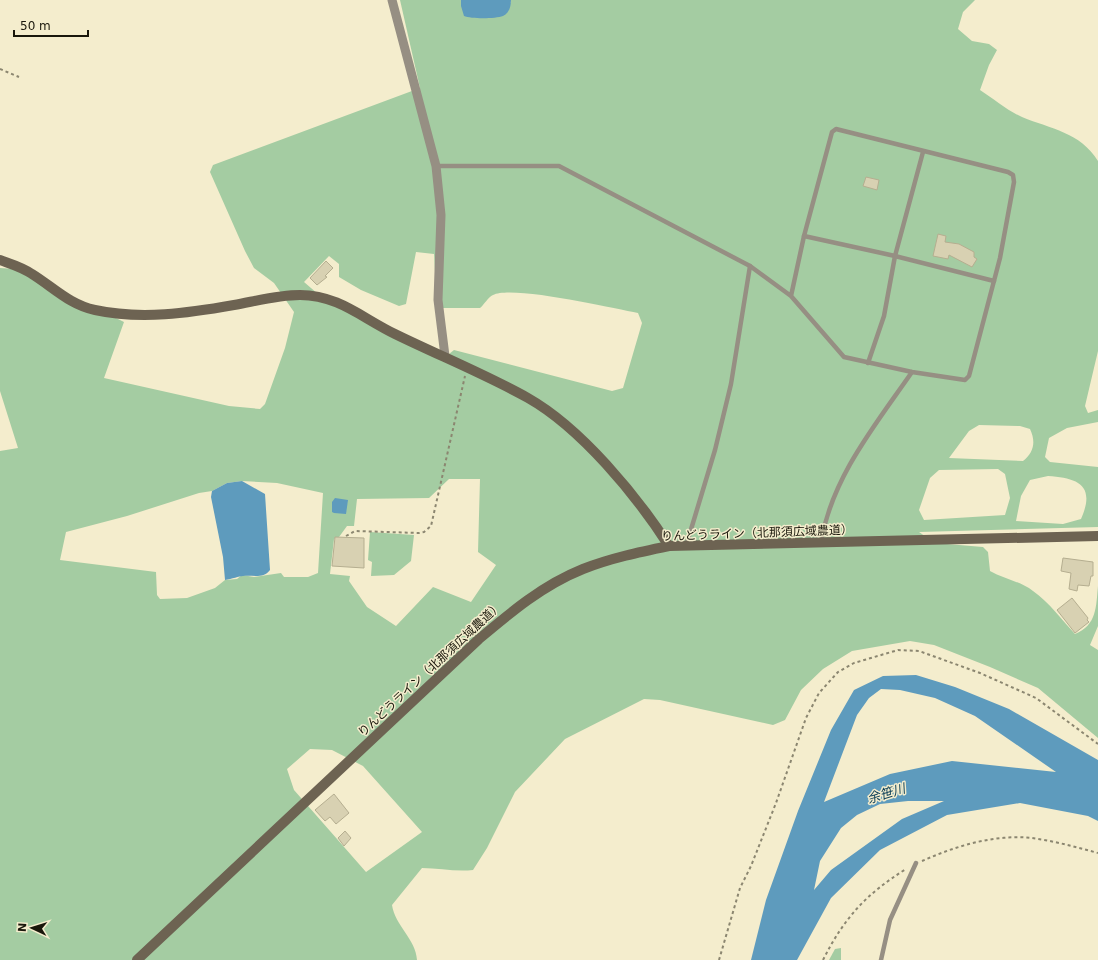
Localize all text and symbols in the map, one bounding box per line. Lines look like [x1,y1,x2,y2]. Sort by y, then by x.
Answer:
scale bar [14,12,88,38]
text: 50 m [20,19,51,33]
street label: りんどうライン（北那須広域農道） [661,523,853,543]
street label: りんどうライン（北那須広域農道） [355,599,505,739]
water label: 余笹川 [865,780,909,806]
north arrow [12,908,52,948]
text: N [16,922,29,932]

